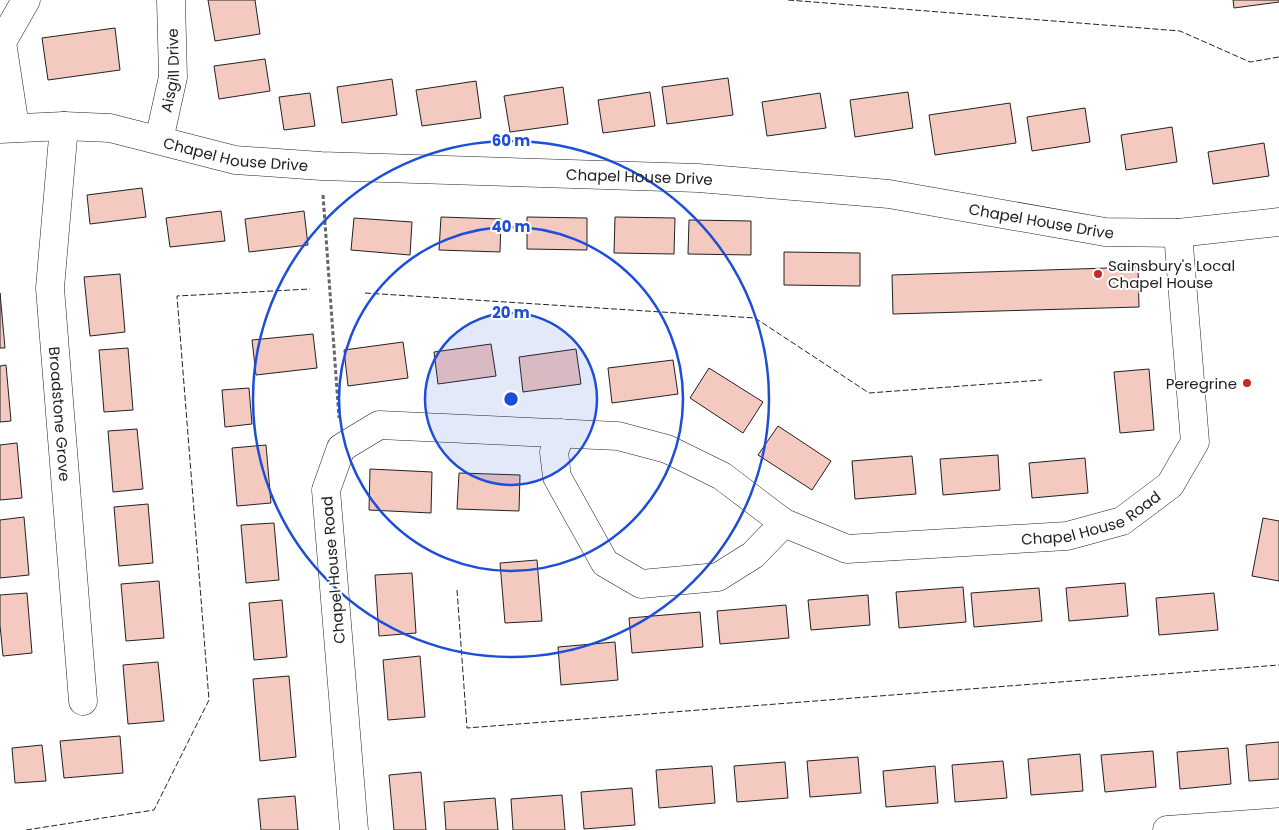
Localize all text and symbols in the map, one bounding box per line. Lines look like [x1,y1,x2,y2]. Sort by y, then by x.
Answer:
street label: Aisgill Drive [155,28,184,114]
text: 60 m [492,130,530,151]
street label: Chapel House Drive [161,132,309,176]
street label: Chapel House Drive [566,163,714,190]
street label: Chapel House Drive [967,198,1114,243]
text: 40 m [491,216,531,237]
place label: Sainsbury's Local Chapel House [1108,255,1235,293]
marker: Sainsbury's Local Chapel House [1092,268,1104,280]
text: 20 m [492,302,530,323]
street label: Broadstone Grove [44,346,76,482]
place label: Peregrine [1166,373,1237,394]
marker: Peregrine [1241,377,1253,389]
centre of rings [502,390,520,408]
street label: Chapel House Road [1021,485,1165,549]
street label: Chapel House Road [316,495,350,645]

